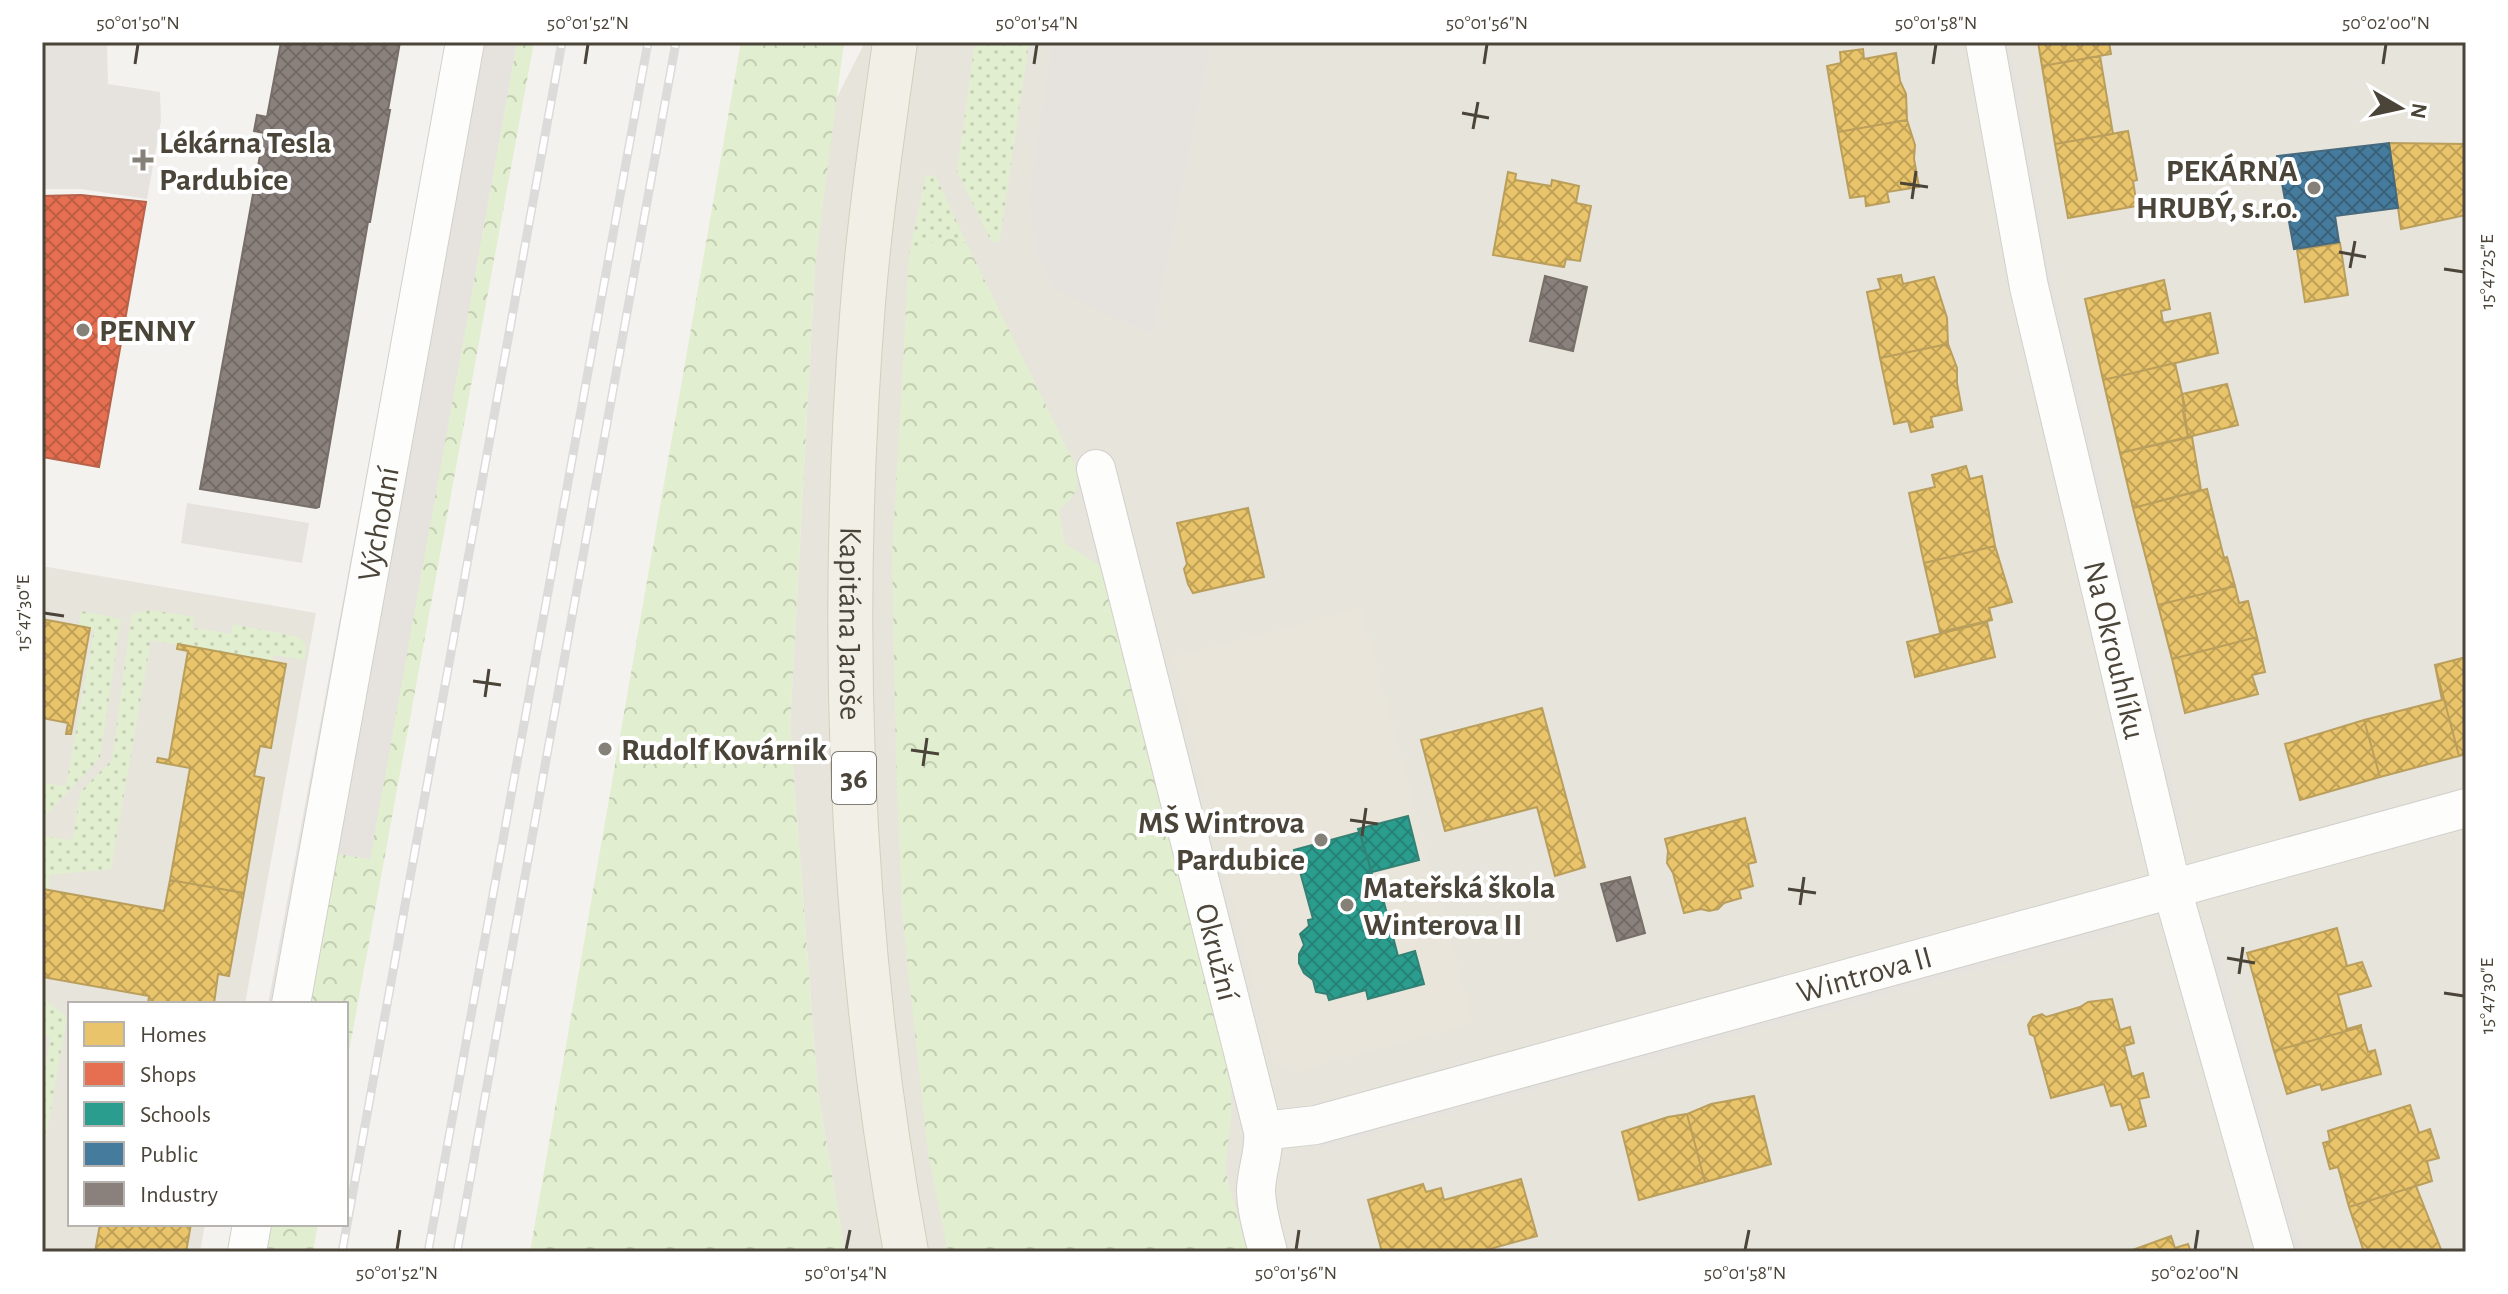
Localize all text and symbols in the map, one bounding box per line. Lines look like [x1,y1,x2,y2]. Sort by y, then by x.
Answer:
text: 50°01'50"N [96,13,180,33]
text: 50°01'52"N [547,13,629,33]
text: 50°01'54"N [996,13,1078,33]
text: 50°01'56"N [1446,13,1528,33]
text: 50°01'58"N [1895,13,1977,33]
text: 50°02'00"N [2342,13,2430,33]
north arrow [2360,68,2440,148]
text: N [2407,102,2431,120]
place label: Lékárna Tesla Pardubice [159,127,332,196]
marker: Lékárna Tesla Pardubice [134,151,152,169]
place label: PEKÁRNA HRUBÝ, s.r.o. [2136,153,2298,224]
marker: PEKÁRNA HRUBÝ, s.r.o. [2305,179,2323,197]
text: 15°47'25"E [2477,234,2497,310]
place label: PENNY [99,315,195,347]
marker: PENNY [74,321,92,339]
street label: Východní [353,464,405,584]
street label: Kapitána Jaroše [833,526,867,721]
street label: Na Okrouhlíku [2078,558,2151,742]
text: 15°47'30"E [13,574,33,651]
place label: Rudolf Kovárnik [621,734,827,766]
marker: Rudolf Kovárnik [596,740,614,758]
road number: 36 [832,752,876,804]
place label: MŠ Wintrova Pardubice [1138,805,1305,876]
marker: MŠ Wintrova Pardubice [1312,831,1330,849]
place label: Mateřská škola Winterova II [1363,872,1555,941]
marker: Mateřská škola Winterova II [1338,896,1356,914]
street label: Okružní [1189,900,1245,1004]
street label: Wintrova II [1793,941,1936,1009]
text: 15°47'30"E [2477,957,2497,1034]
legend [68,1002,348,1226]
text: Homes [140,1023,207,1047]
text: Shops [140,1063,196,1087]
text: Schools [140,1103,211,1127]
text: Public [140,1143,198,1167]
text: Industry [140,1183,218,1207]
text: 50°01'52"N [356,1263,438,1283]
text: 50°01'54"N [805,1263,887,1283]
text: 50°01'56"N [1255,1263,1337,1283]
text: 50°01'58"N [1704,1263,1786,1283]
text: 50°02'00"N [2151,1263,2239,1283]

